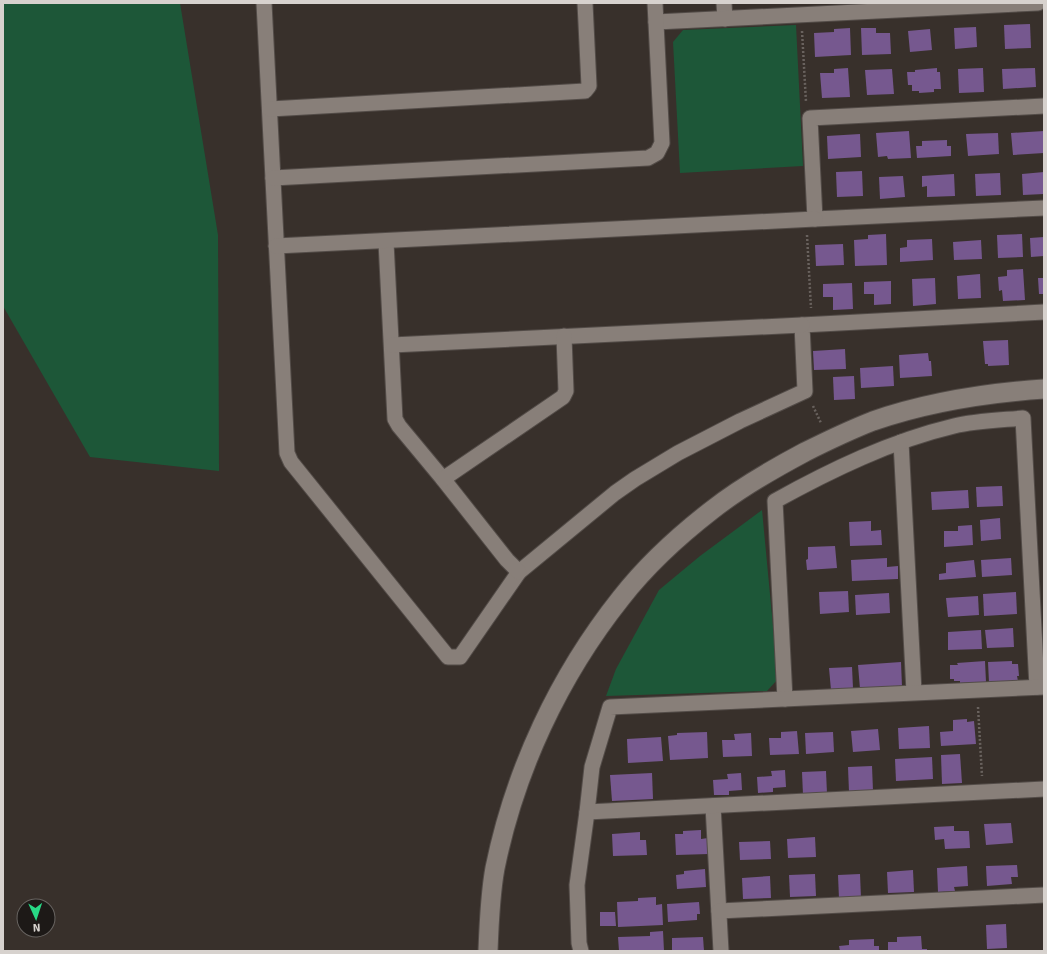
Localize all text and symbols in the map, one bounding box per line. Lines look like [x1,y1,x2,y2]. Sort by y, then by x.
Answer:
north arrow [16,898,56,938]
text: N [32,921,41,934]

